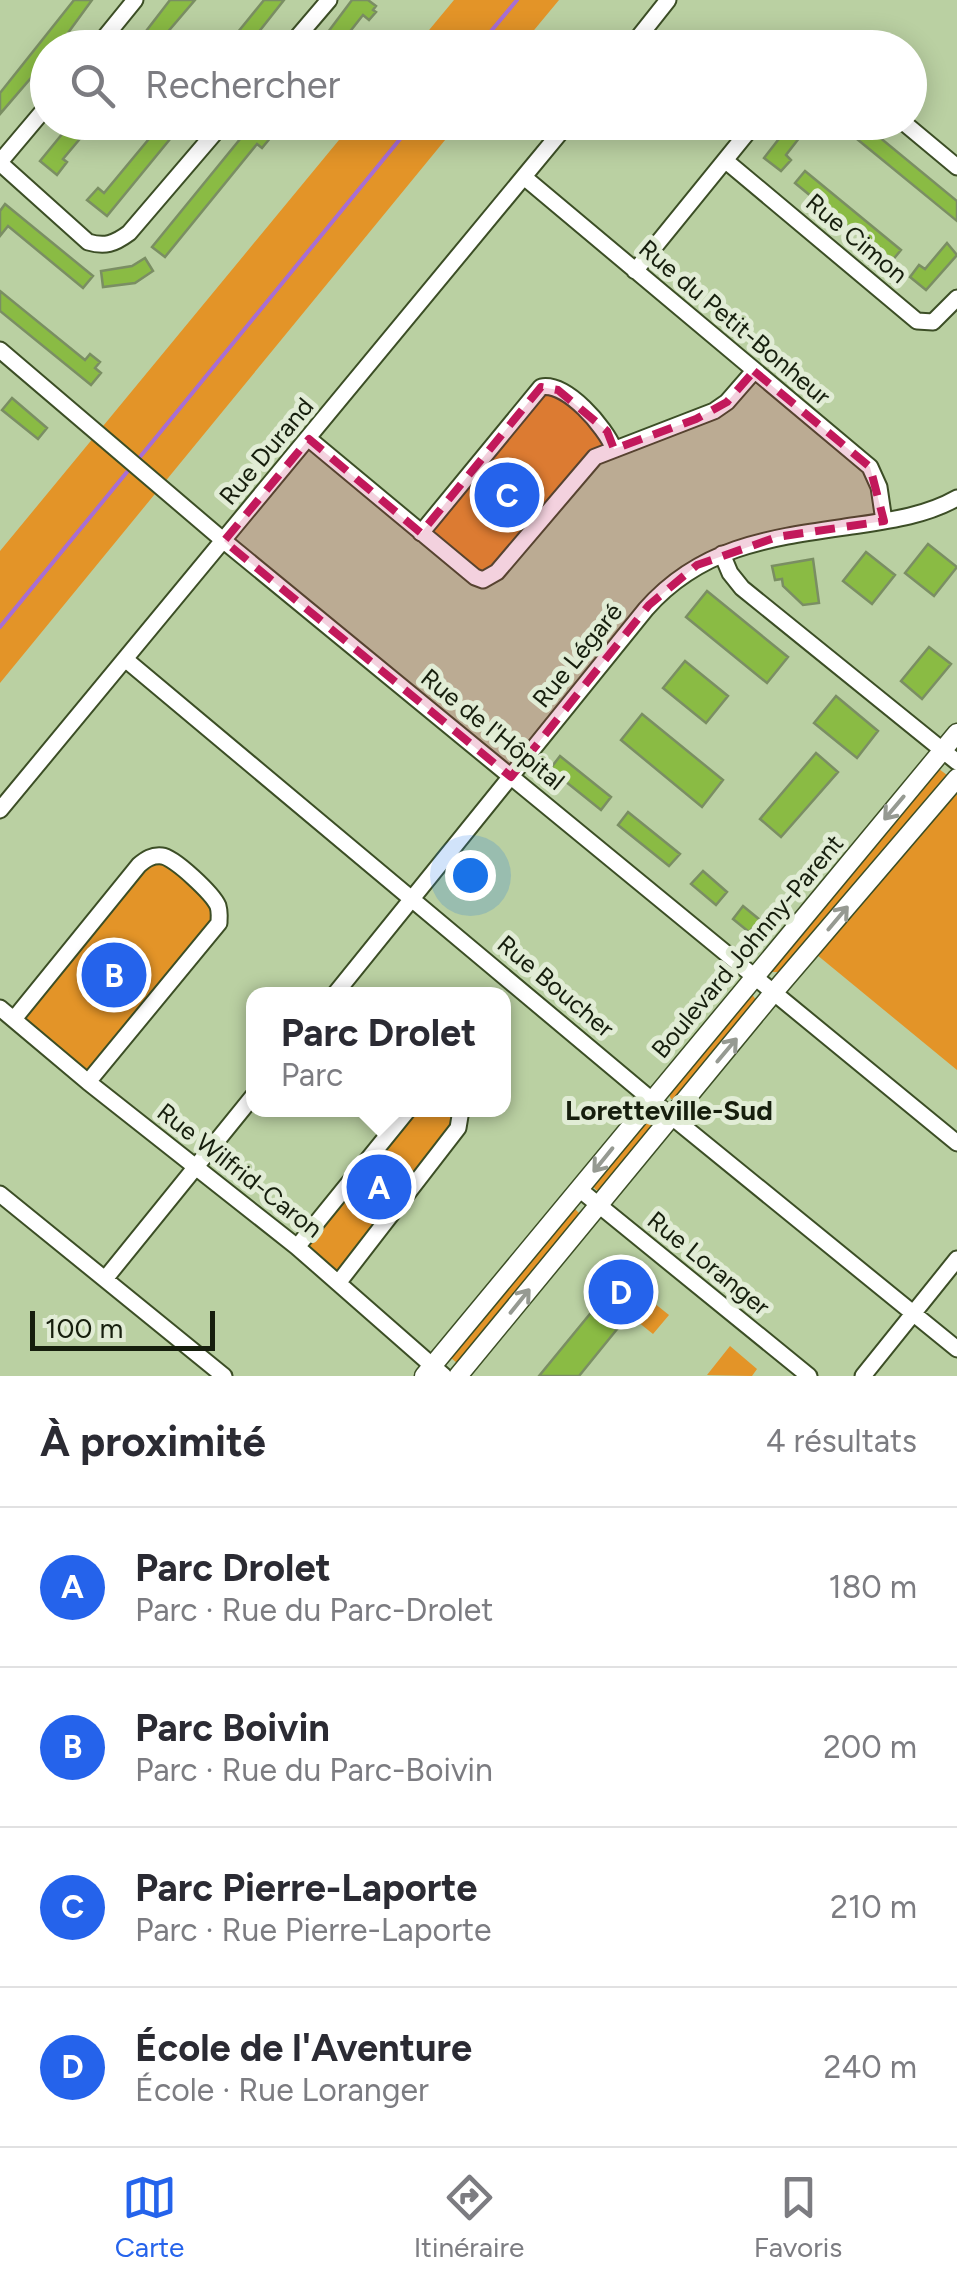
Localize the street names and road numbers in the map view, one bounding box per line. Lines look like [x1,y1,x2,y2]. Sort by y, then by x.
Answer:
street label: Rue Cimon [800,187,914,289]
street label: Rue du Petit-Bonheur [633,233,837,411]
street label: Rue Durand [213,391,319,511]
street label: Rue Légaré [526,597,628,713]
street label: Rue de l'Hôpital [415,662,571,796]
street label: Boulevard Johnny-Parent [645,828,849,1064]
street label: Rue Boucher [492,929,621,1044]
street label: Rue Wilfrid-Caron [152,1096,328,1244]
street label: Rue Loranger [642,1205,777,1322]

